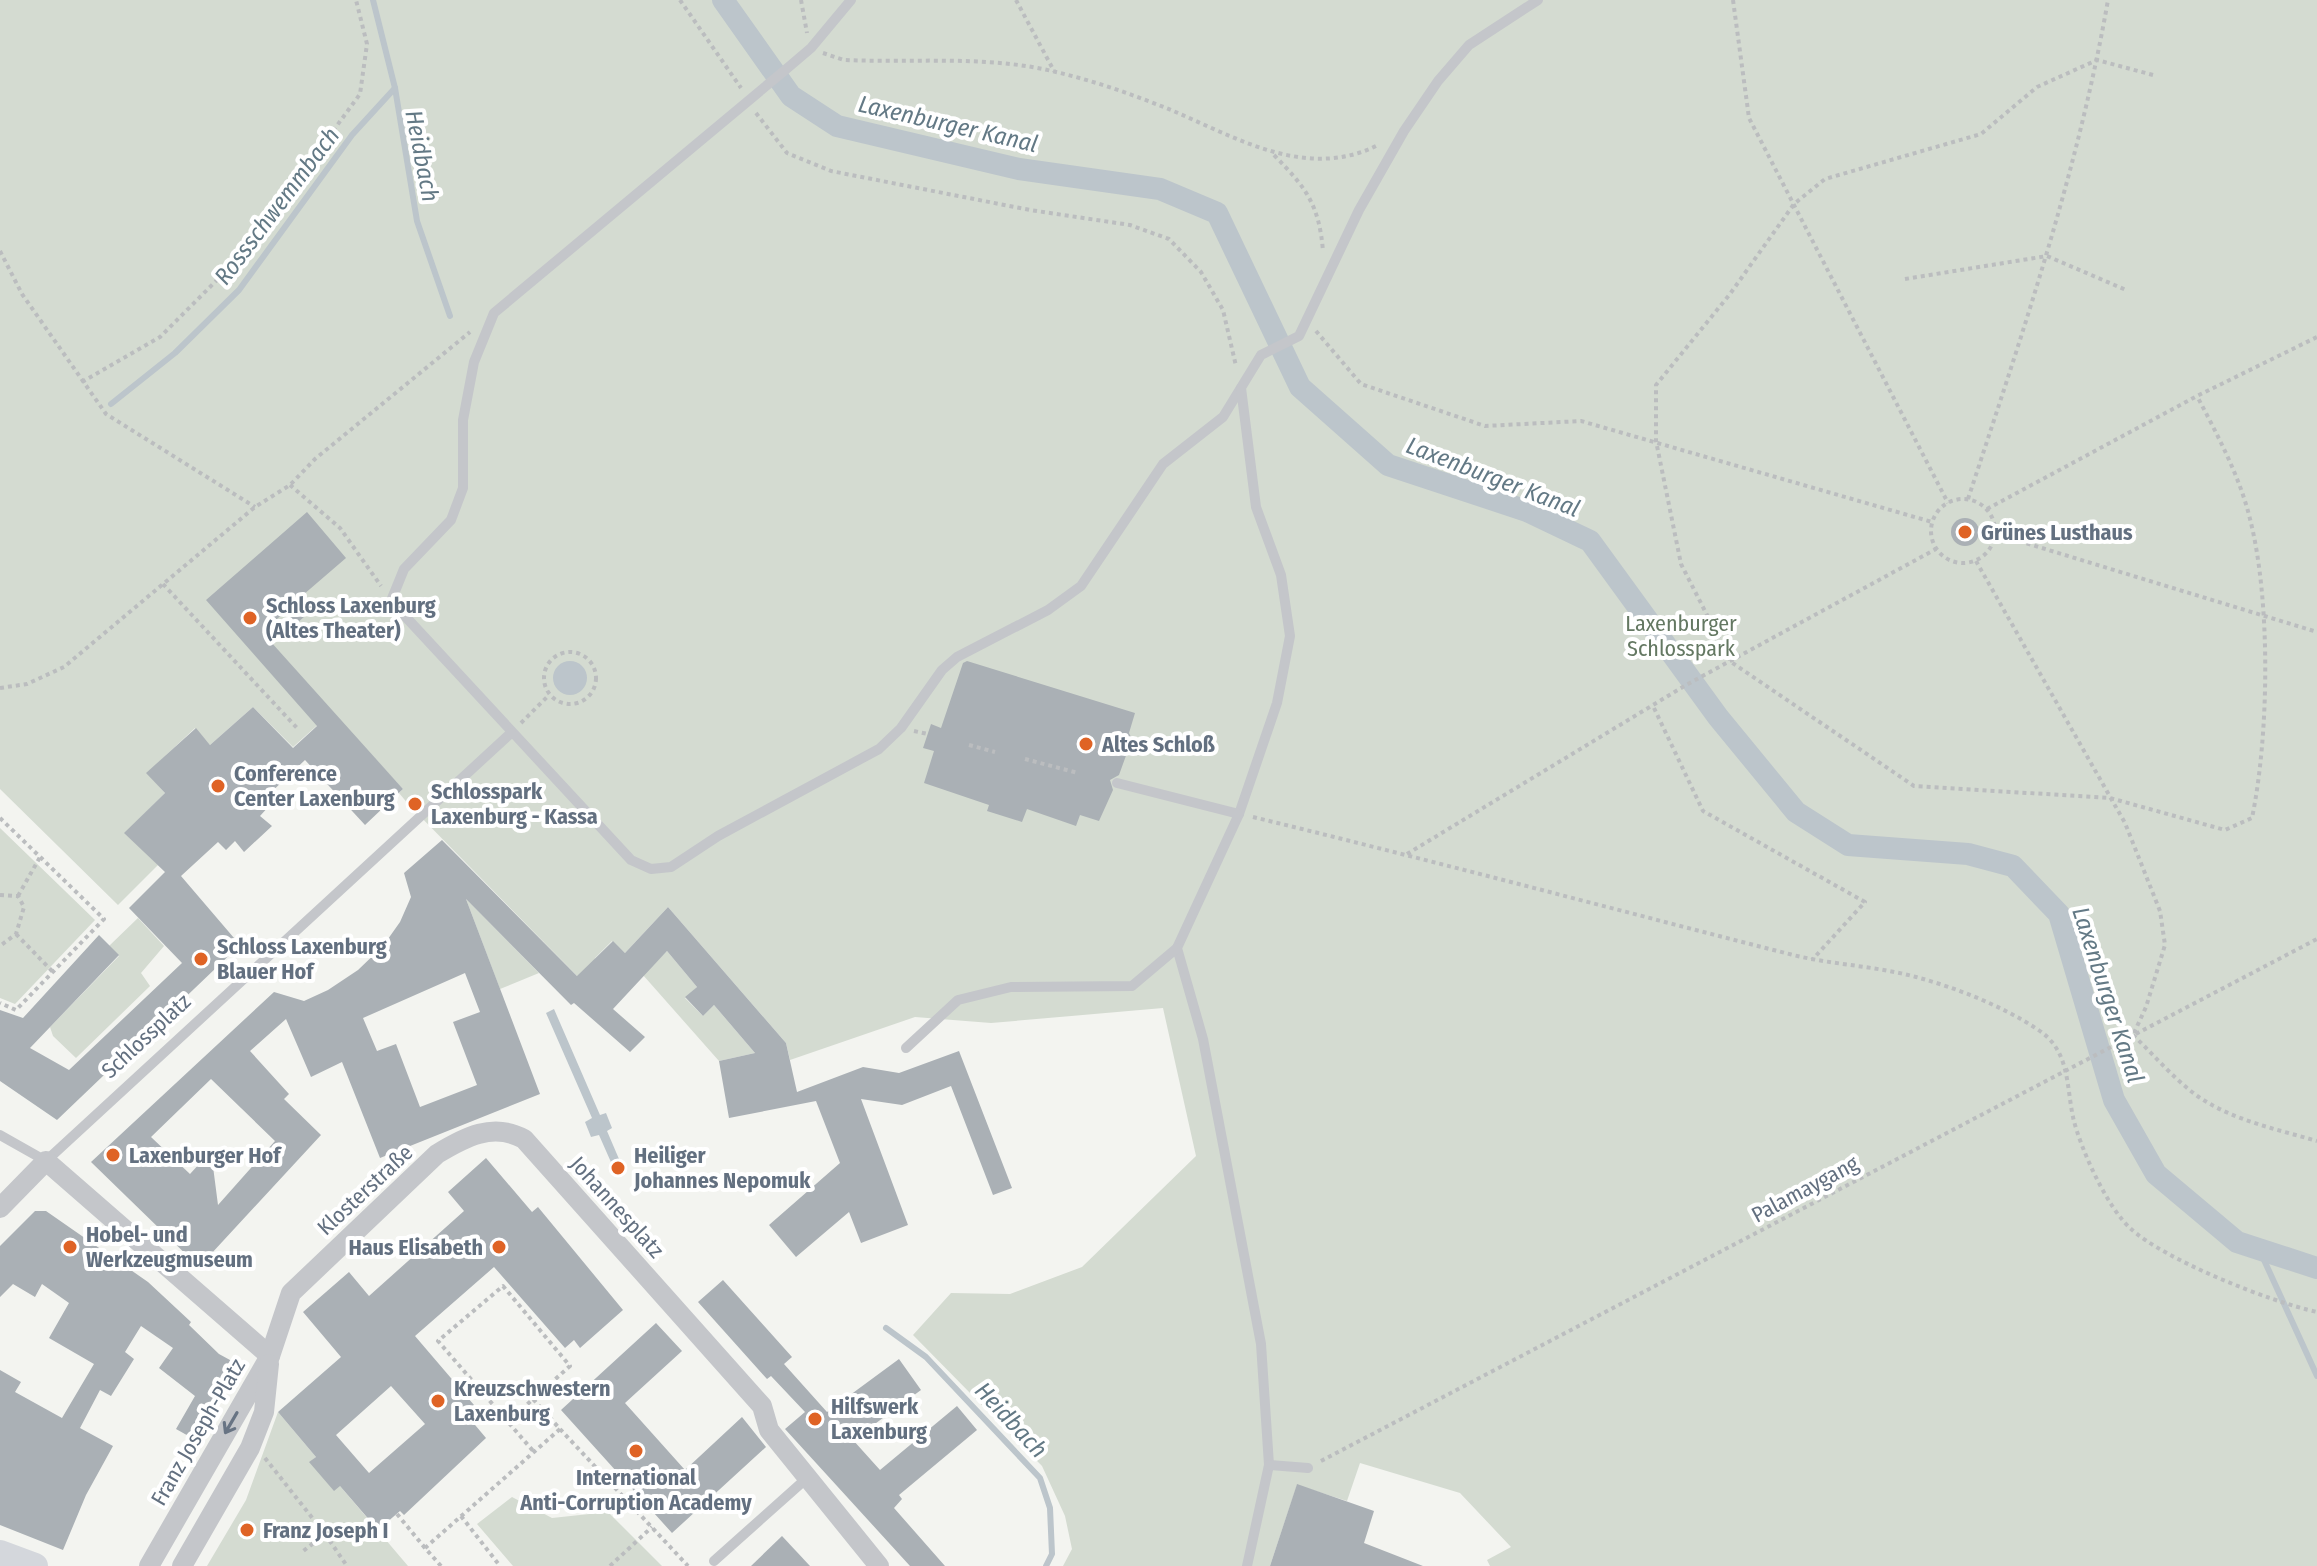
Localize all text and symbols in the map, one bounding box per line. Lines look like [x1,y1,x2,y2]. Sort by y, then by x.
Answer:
water label: Laxenburger Kanal [856,90,1040,158]
water label: Heidbach [399,108,445,204]
water label: Rossschwemmbach [209,122,345,290]
water label: Laxenburger Kanal [1402,431,1584,523]
place label: Grünes Lusthaus [1981,519,2133,546]
marker: Grünes Lusthaus [1956,523,1974,541]
place label: Schloss Laxenburg (Altes Theater) [266,592,436,644]
marker: Schloss Laxenburg (Altes Theater) [241,609,259,627]
park label: Laxenburger Schlosspark [1625,610,1737,662]
place label: Altes Schloß [1101,731,1215,758]
marker: Altes Schloß [1077,735,1095,753]
place label: Conference Center Laxenburg [234,760,395,812]
marker: Conference Center Laxenburg [209,777,227,795]
place label: Schlosspark Laxenburg - Kassa [431,778,598,830]
marker: Schlosspark Laxenburg - Kassa [406,795,424,813]
water label: Laxenburger Kanal [2066,904,2150,1086]
place label: Schloss Laxenburg Blauer Hof [217,933,387,985]
marker: Schloss Laxenburg Blauer Hof [192,950,210,968]
street label: Schlossplatz [96,988,196,1084]
street label: Klosterstraße [312,1139,418,1241]
place label: Laxenburger Hof [129,1142,282,1169]
place label: Heiliger Johannes Nepomuk [633,1142,811,1194]
marker: Laxenburger Hof [104,1146,122,1164]
street label: Palamaygang [1747,1149,1864,1228]
street label: Johannesplatz [564,1151,670,1264]
marker: Heiliger Johannes Nepomuk [609,1159,627,1177]
place label: Hobel- und Werkzeugmuseum [86,1221,253,1273]
place label: Haus Elisabeth [348,1234,483,1261]
marker: Hobel- und Werkzeugmuseum [61,1238,79,1256]
marker: Haus Elisabeth [490,1238,508,1256]
street label: Franz Joseph-Platz [145,1354,251,1510]
place label: Kreuzschwestern Laxenburg [454,1375,611,1427]
water label: Heidbach [969,1377,1053,1463]
marker: Kreuzschwestern Laxenburg [429,1392,447,1410]
place label: Hilfswerk Laxenburg [831,1393,927,1445]
marker: Hilfswerk Laxenburg [806,1410,824,1428]
one-way arrow [223,1411,239,1434]
marker: International Anti-Corruption Academy [627,1442,645,1460]
place label: International Anti-Corruption Academy [519,1464,752,1516]
place label: Franz Joseph I [263,1517,388,1544]
marker: Franz Joseph I [238,1521,256,1539]

